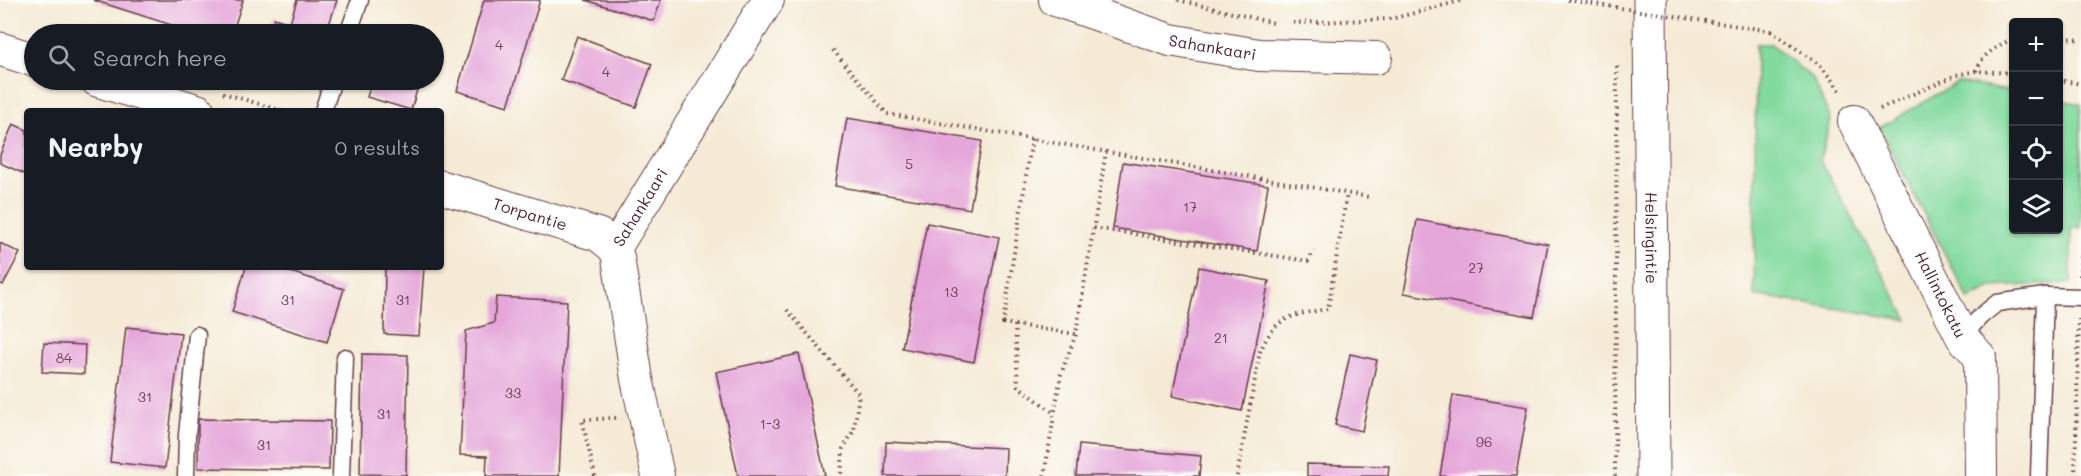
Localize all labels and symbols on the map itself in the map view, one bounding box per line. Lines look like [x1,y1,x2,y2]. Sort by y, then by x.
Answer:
street label: Sahankaari [1167,29,1258,64]
house number: 4 [495,35,504,54]
house number: 4 [602,62,611,81]
house number: 5 [905,154,913,173]
street label: Sahankaari [608,164,672,250]
street label: Torpantie [490,192,570,235]
street label: Helsingintie [1641,192,1663,284]
house number: 17 [1183,197,1197,216]
street label: Hallintokatu [1911,248,1972,341]
house number: 27 [1468,258,1484,277]
house number: 13 [944,282,958,301]
house number: 31 [281,290,295,309]
house number: 31 [396,290,410,309]
house number: 21 [1214,328,1228,347]
house number: 84 [56,348,73,367]
house number: 33 [505,383,521,402]
house number: 31 [138,387,152,406]
house number: 31 [377,404,391,423]
house number: 1-3 [760,414,780,433]
house number: 96 [1476,432,1492,451]
house number: 31 [257,435,271,454]

